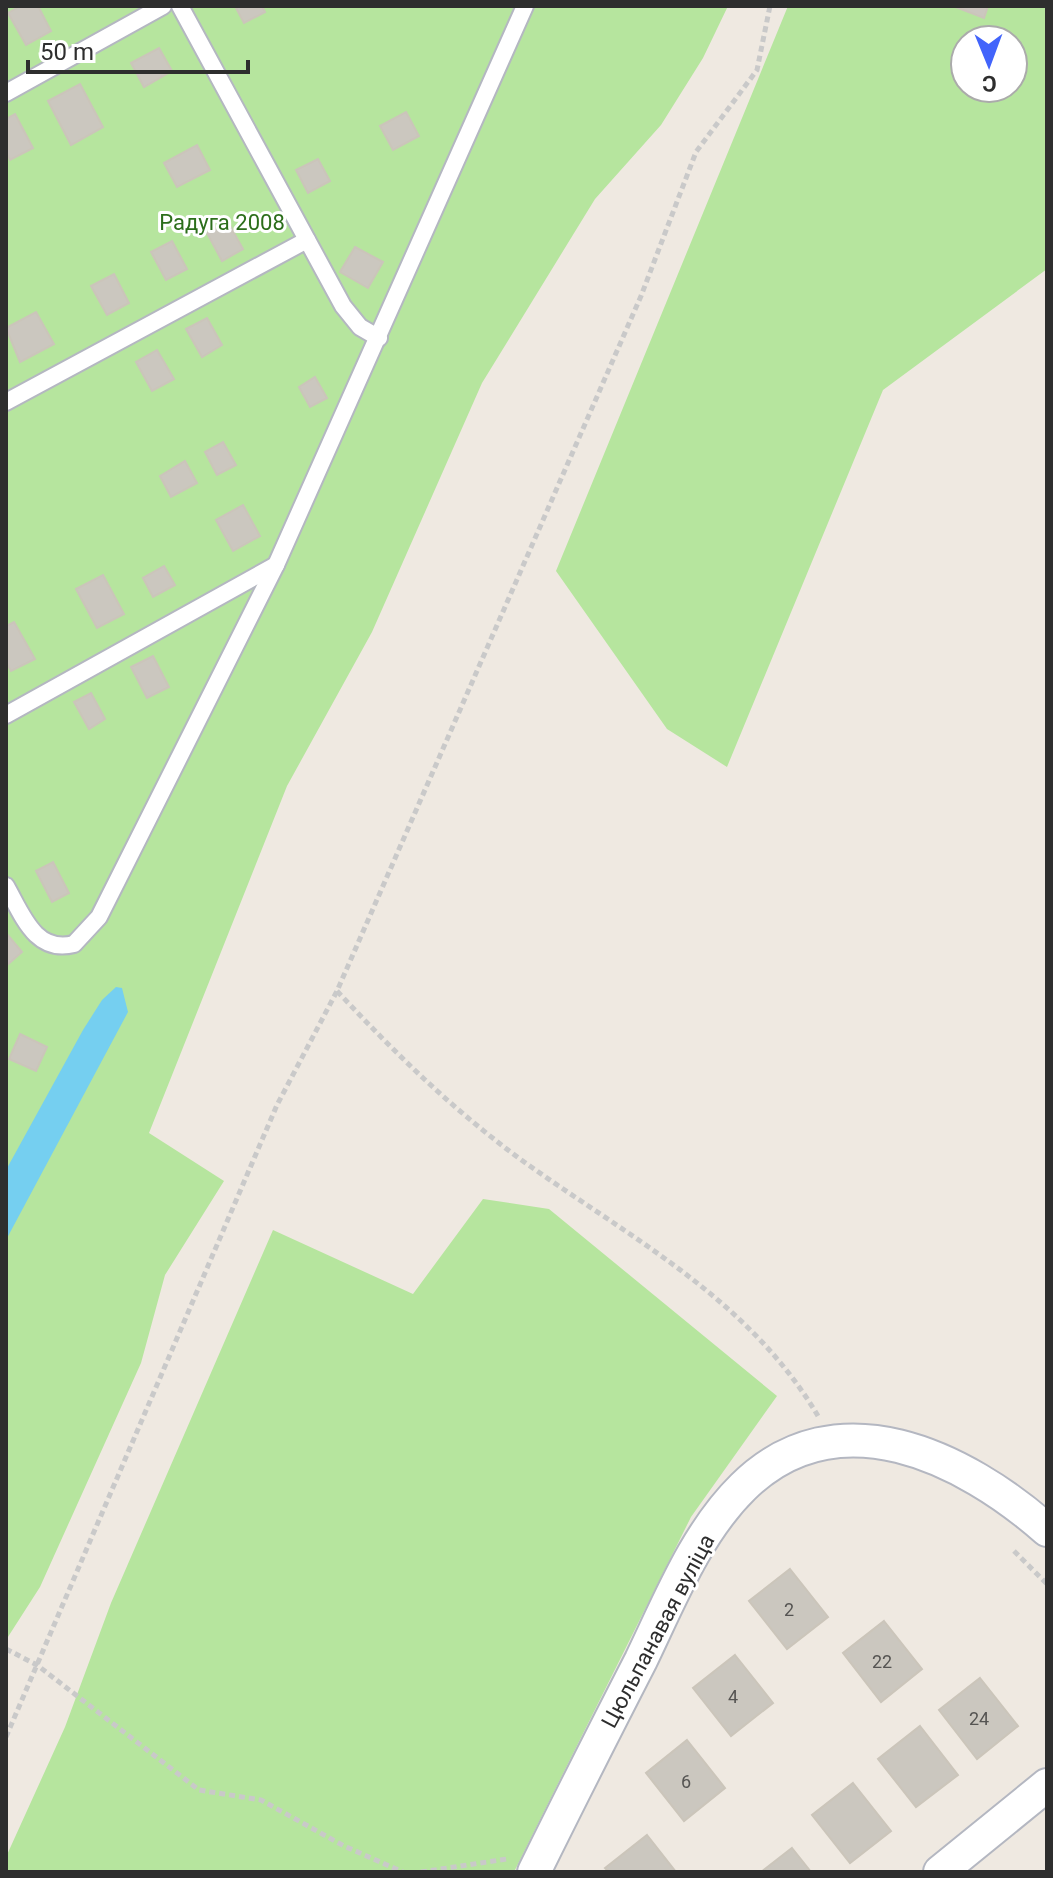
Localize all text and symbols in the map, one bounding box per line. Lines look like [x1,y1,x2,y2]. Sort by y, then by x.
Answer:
scale bar [28,24,248,74]
north arrow [949,24,1029,104]
text: 50 m [40,38,94,66]
text: С [982,71,997,96]
park label: Радуга 2008 [159,210,285,235]
street label: Цюльпанавая вуліца [596,1530,720,1732]
house number: 2 [784,1599,794,1620]
house number: 22 [872,1651,892,1672]
house number: 4 [728,1686,738,1707]
house number: 24 [969,1708,989,1729]
house number: 6 [681,1771,691,1792]

